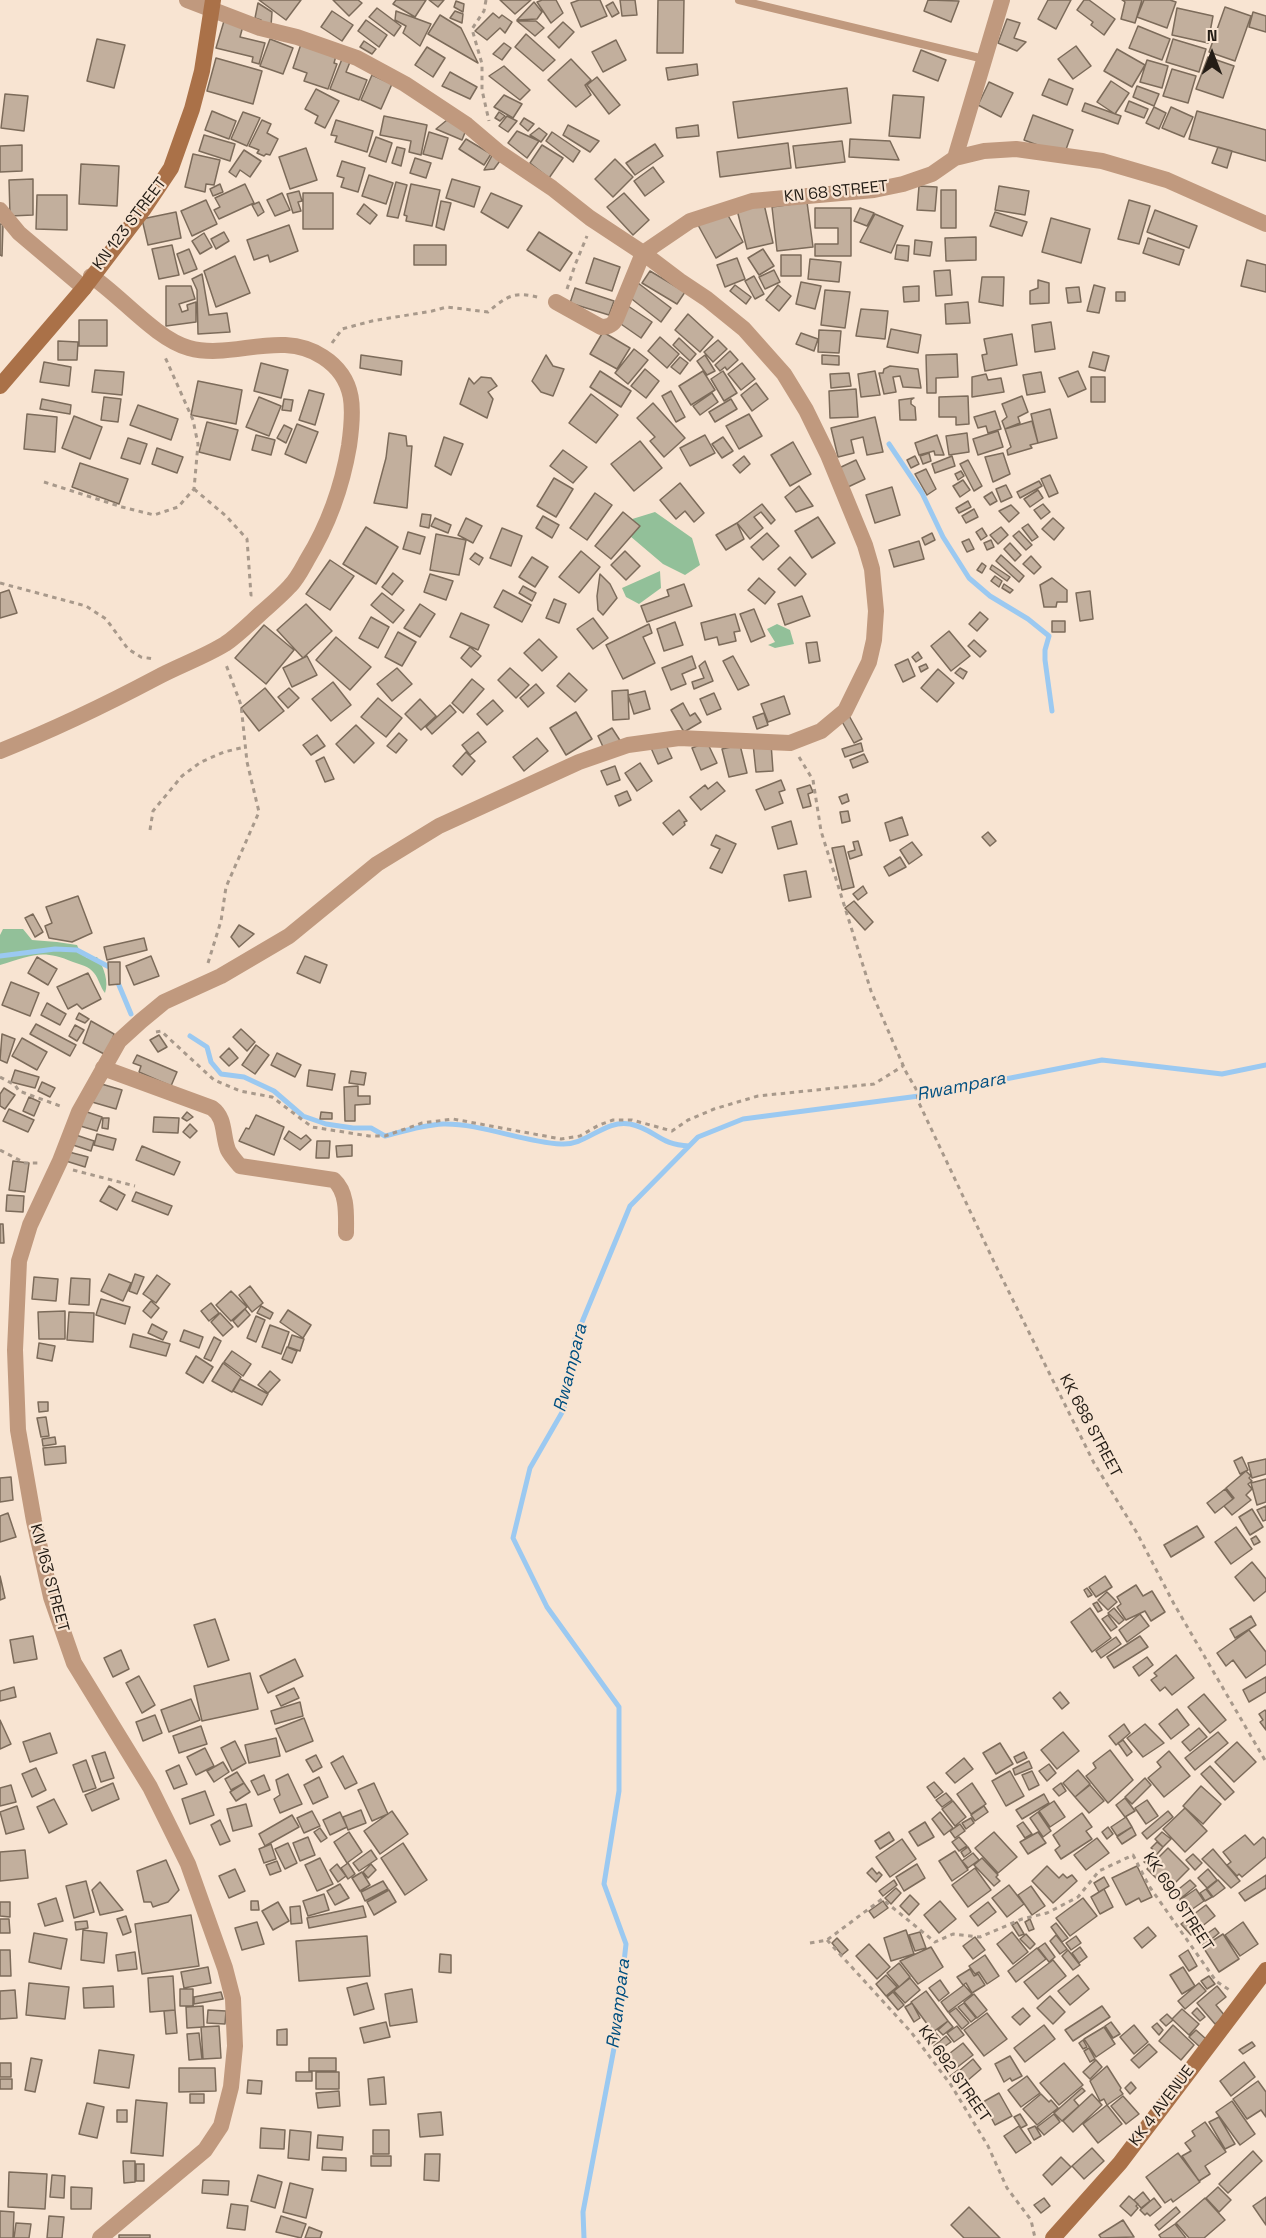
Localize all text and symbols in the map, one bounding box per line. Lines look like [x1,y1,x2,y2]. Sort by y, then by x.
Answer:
north arrow [1182,24,1242,84]
text: N [1207,25,1217,46]
street label: KN 123 STREET [89,174,171,274]
street label: KN 68 STREET [783,177,889,207]
water label: Rwampara [915,1068,1007,1106]
water label: Rwampara [550,1322,592,1414]
street label: KK 688 STREET [1055,1371,1125,1481]
street label: KN 163 STREET [25,1522,73,1634]
street label: KK 690 STREET [1139,1849,1217,1955]
water label: Rwampara [603,1958,635,2050]
street label: KK 692 STREET [914,2022,994,2126]
street label: KK 4 AVENUE [1125,2062,1199,2150]

